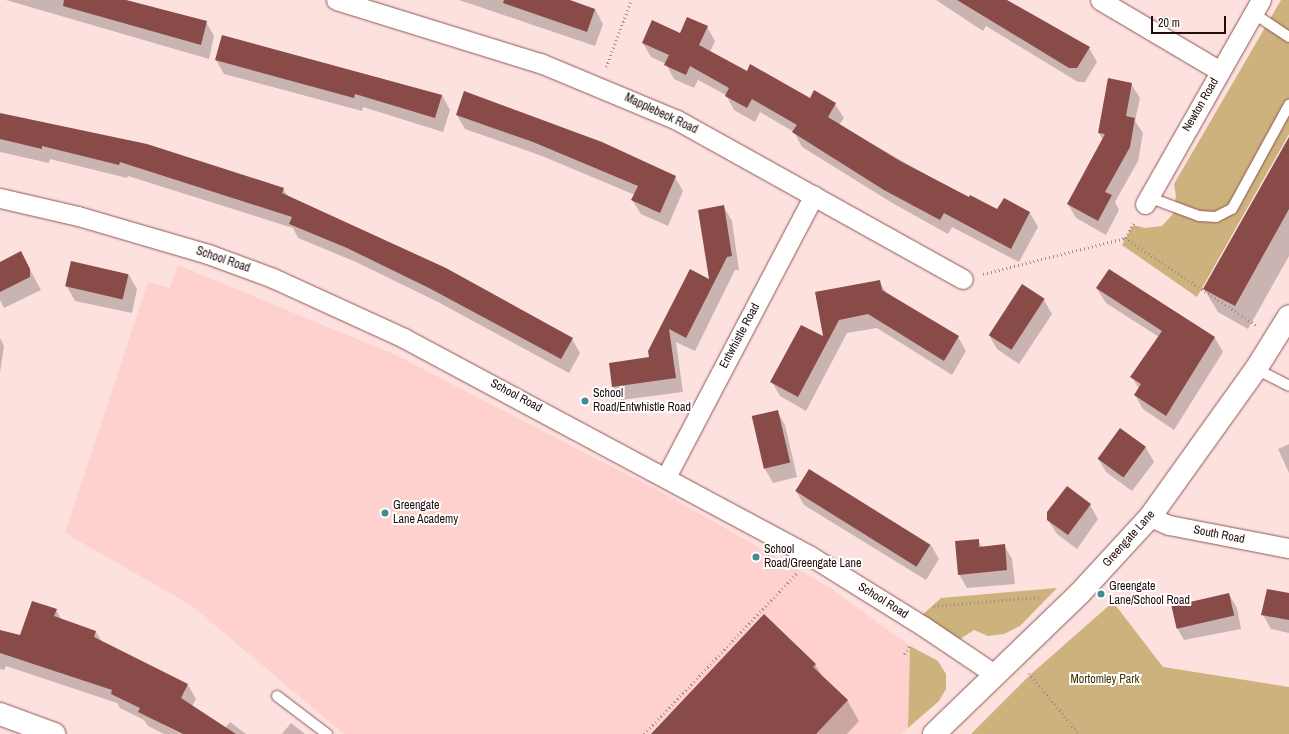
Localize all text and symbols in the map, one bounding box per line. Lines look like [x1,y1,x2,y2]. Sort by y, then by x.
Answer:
scale bar [1153,8,1228,34]
text: 20 m [1158,15,1180,31]
street label: Newton Road [1180,76,1222,134]
street label: Mapplebeck Road [622,91,700,137]
street label: School Road [194,244,252,276]
street label: Entwhistle Road [717,301,763,371]
street label: School Road [488,376,544,416]
place label: School Road/Entwhistle Road [593,387,691,415]
marker: School Road/Entwhistle Road [580,396,590,406]
place label: Greengate Lane Academy [393,499,459,527]
marker: Greengate Lane Academy [380,508,390,518]
street label: Greengate Lane [1100,508,1158,570]
street label: South Road [1192,523,1246,547]
place label: School Road/Greengate Lane [764,543,861,571]
marker: School Road/Greengate Lane [751,552,761,562]
street label: School Road [855,580,911,622]
place label: Greengate Lane/School Road [1109,580,1190,608]
marker: Greengate Lane/School Road [1096,589,1106,599]
park label: Mortomley Park [1071,673,1139,687]

